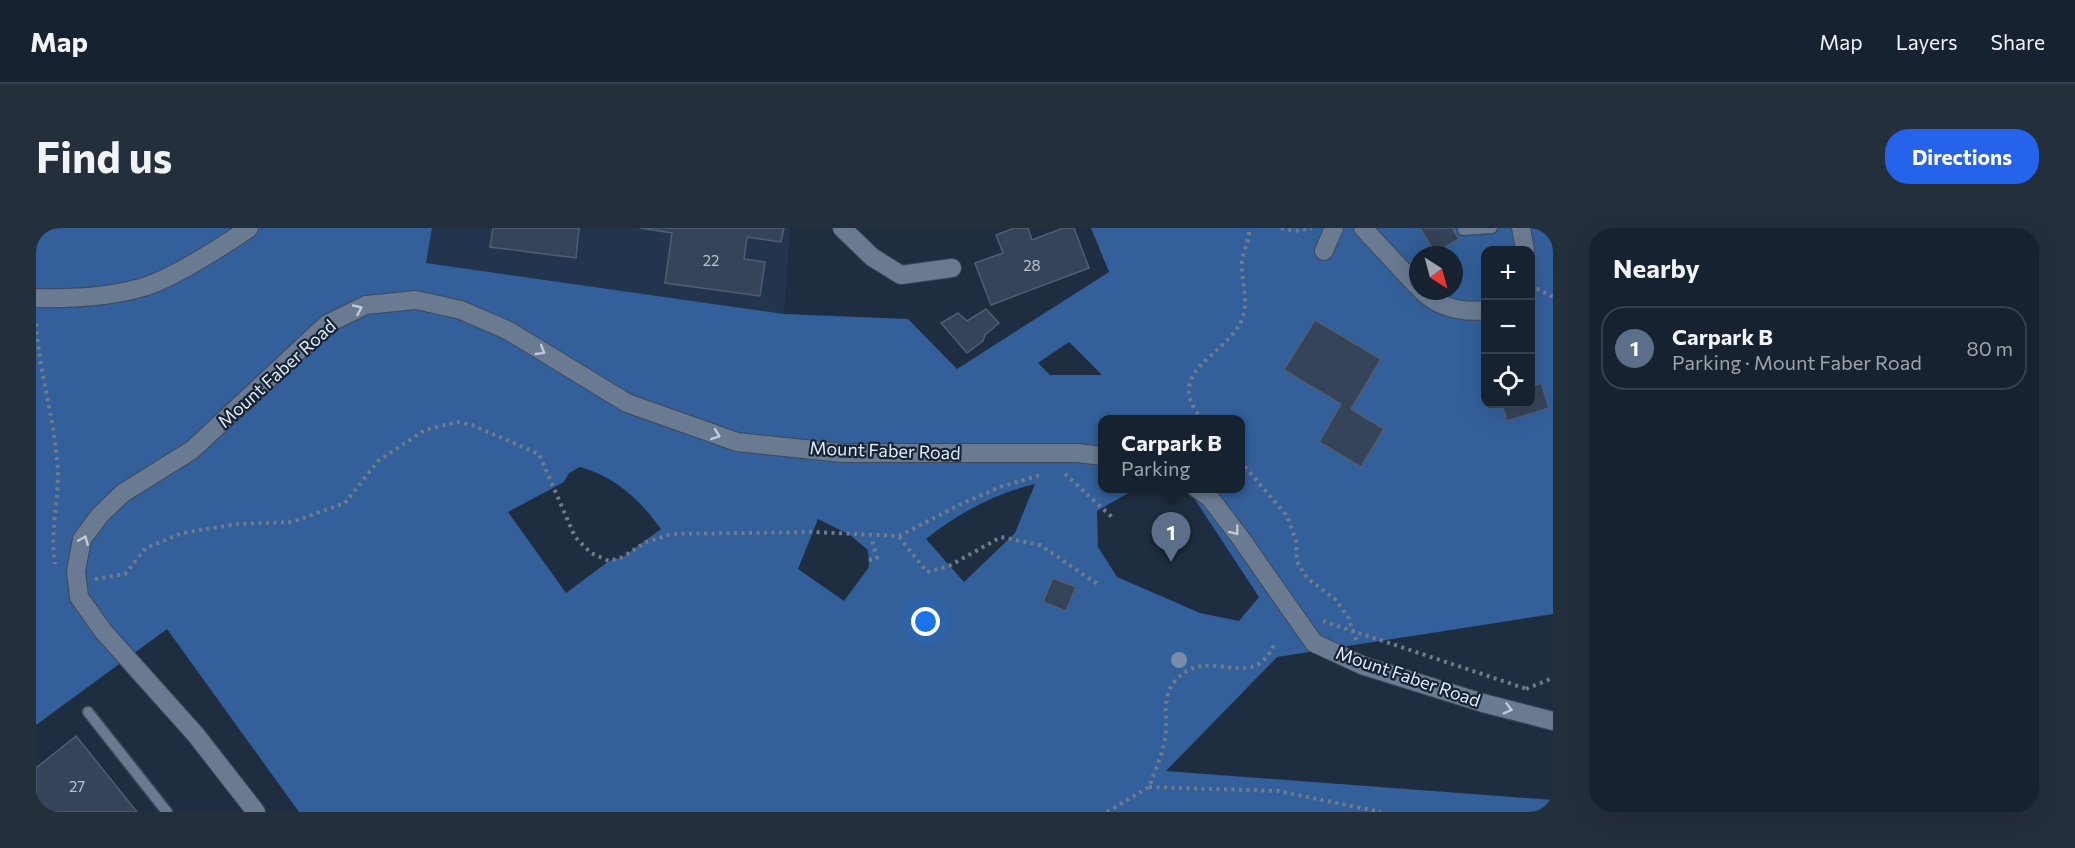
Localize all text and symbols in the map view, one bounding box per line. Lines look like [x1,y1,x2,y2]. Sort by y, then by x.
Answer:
text: Map [30,24,88,58]
text: Map [1819,29,1863,54]
text: Layers [1896,29,1958,54]
text: Share [1991,29,2045,54]
button: Directions [1885,129,2039,184]
text: Find us [36,130,172,182]
north arrow [1409,246,1463,300]
map controls [1481,246,1535,408]
button: + [1481,246,1535,300]
house number: 22 [703,251,719,269]
text: Nearby [1613,252,1700,283]
house number: 28 [1023,256,1041,274]
button: − [1481,300,1535,354]
one-way arrow [352,304,363,316]
street label: Mount Faber Road [213,314,340,432]
text: Carpark B [1672,323,1773,350]
text: 1 [1630,336,1639,360]
text: 80 m [1967,336,2013,360]
one-way arrow [535,343,545,355]
text: Parking · Mount Faber Road [1672,350,1922,374]
button: locate [1481,354,1535,408]
popup [1098,415,1245,493]
one-way arrow [710,427,721,440]
text: Carpark B [1121,429,1222,456]
street label: Mount Faber Road [809,436,961,464]
text: Parking [1121,456,1190,480]
pin: 1 [1152,512,1190,562]
one-way arrow [1228,524,1239,535]
one-way arrow [77,536,89,547]
your location [911,607,940,636]
street label: Mount Faber Road [1333,641,1483,711]
one-way arrow [1503,702,1513,715]
house number: 27 [69,777,85,795]

